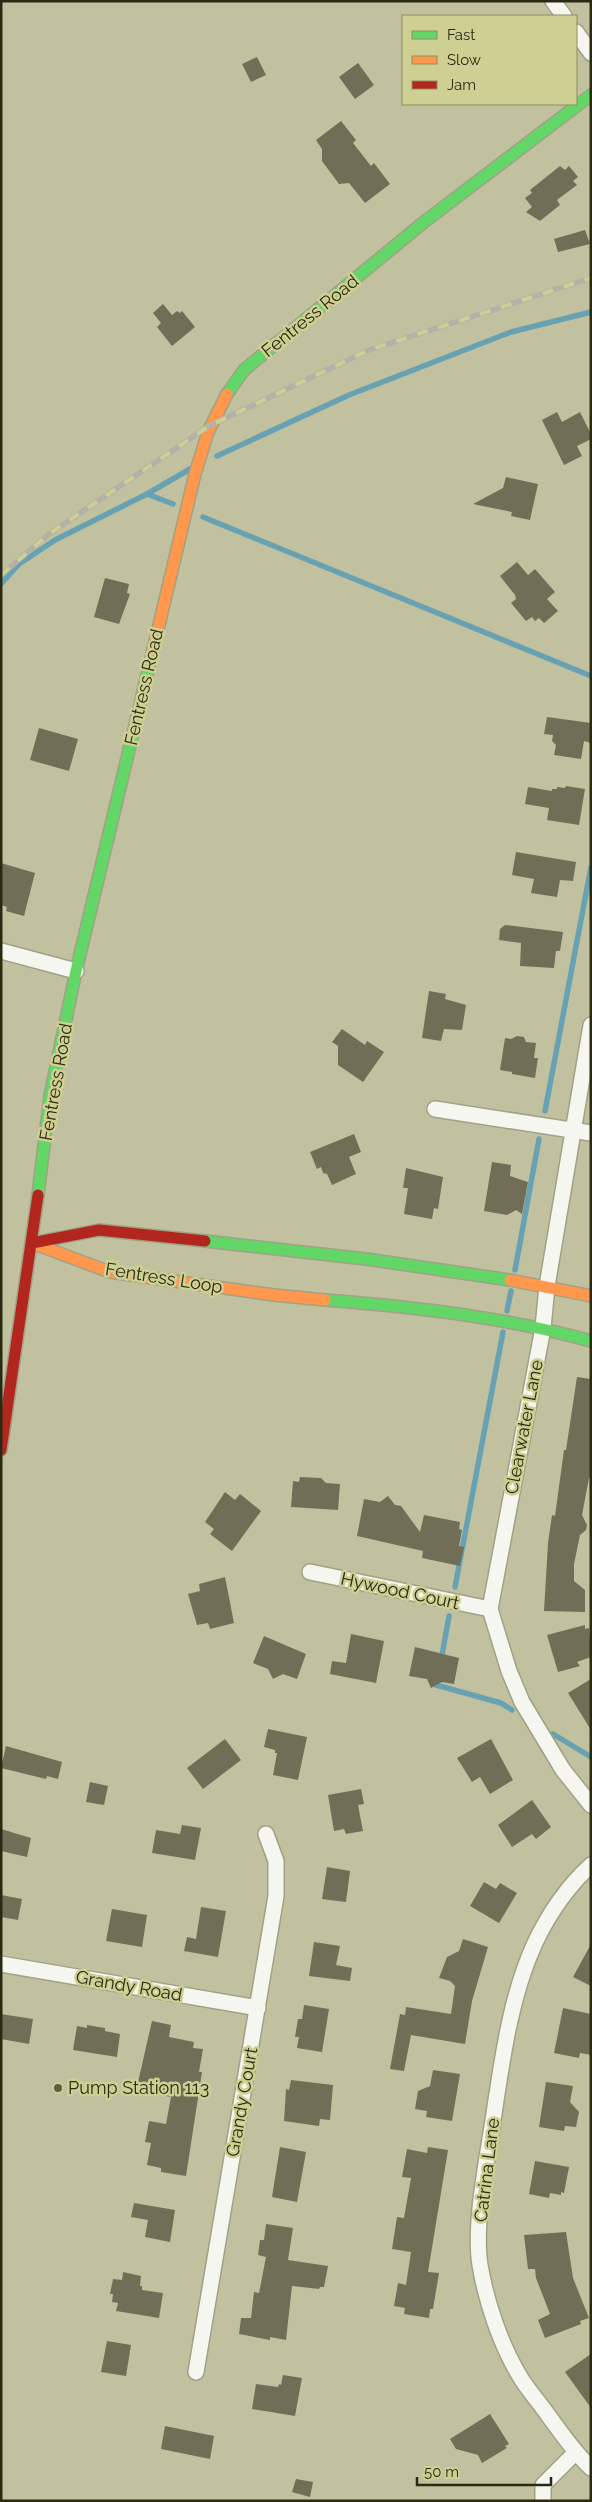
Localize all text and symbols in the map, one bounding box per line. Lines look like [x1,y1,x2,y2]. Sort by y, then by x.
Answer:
legend [402,15,577,105]
text: Fast [447,26,475,44]
text: Slow [447,51,481,69]
text: Jam [447,76,476,94]
street label: Fentress Road [257,270,362,361]
street label: Fentress Road [120,627,167,747]
street label: Fentress Road [35,1022,76,1142]
street label: Fentress Loop [104,1258,224,1297]
street label: Clearwater Lane [500,1358,547,1496]
street label: Hywood Court [339,1568,461,1613]
street label: Grandy Road [74,1966,184,2005]
street label: Grandy Court [222,2046,261,2158]
place label: Pump Station 113 [68,2077,209,2098]
marker: Pump Station 113 [52,2082,64,2094]
street label: Catrina Lane [470,2116,503,2223]
scale bar [417,2454,551,2486]
text: 50 m [424,2463,459,2481]

